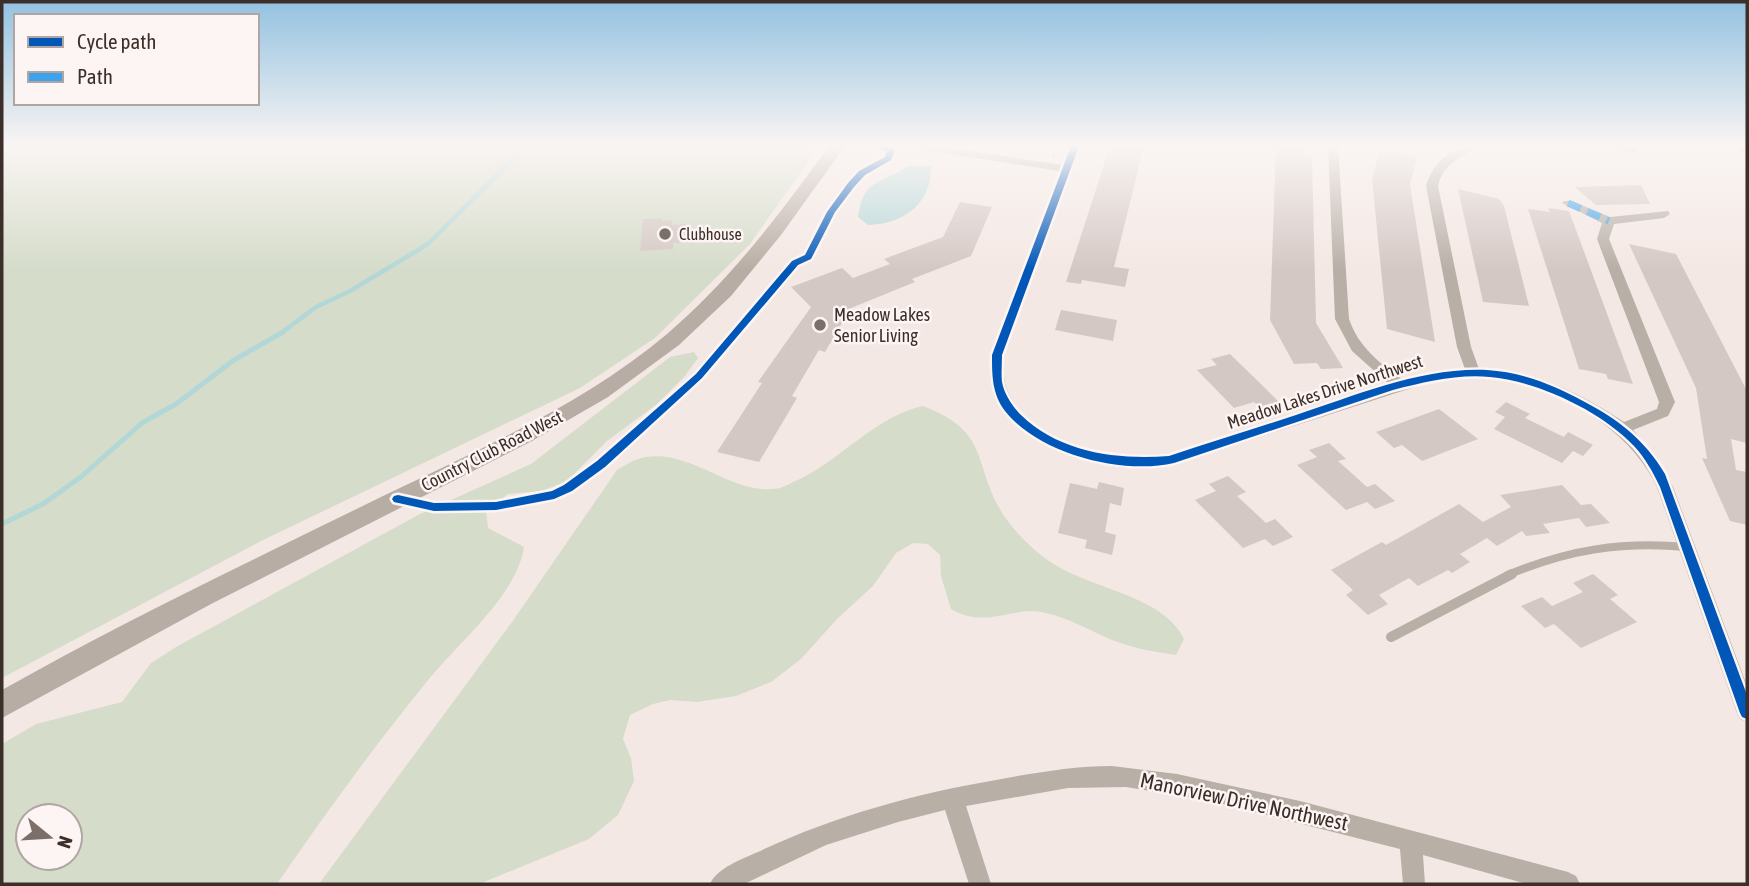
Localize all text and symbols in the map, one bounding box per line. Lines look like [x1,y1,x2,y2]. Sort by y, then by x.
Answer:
legend [14,14,259,105]
text: Cycle path [77,29,156,53]
text: Path [77,64,113,88]
place label: Clubhouse [679,225,742,243]
marker: Clubhouse [657,226,673,242]
place label: Meadow Lakes Senior Living [834,304,930,346]
marker: Meadow Lakes Senior Living [812,317,828,333]
street label: Meadow Lakes Drive Northwest [1224,350,1425,433]
street label: Country Club Road West [418,406,566,495]
street label: Manorview Drive Northwest [1138,767,1350,835]
north arrow [14,802,84,872]
text: N [53,834,77,851]

